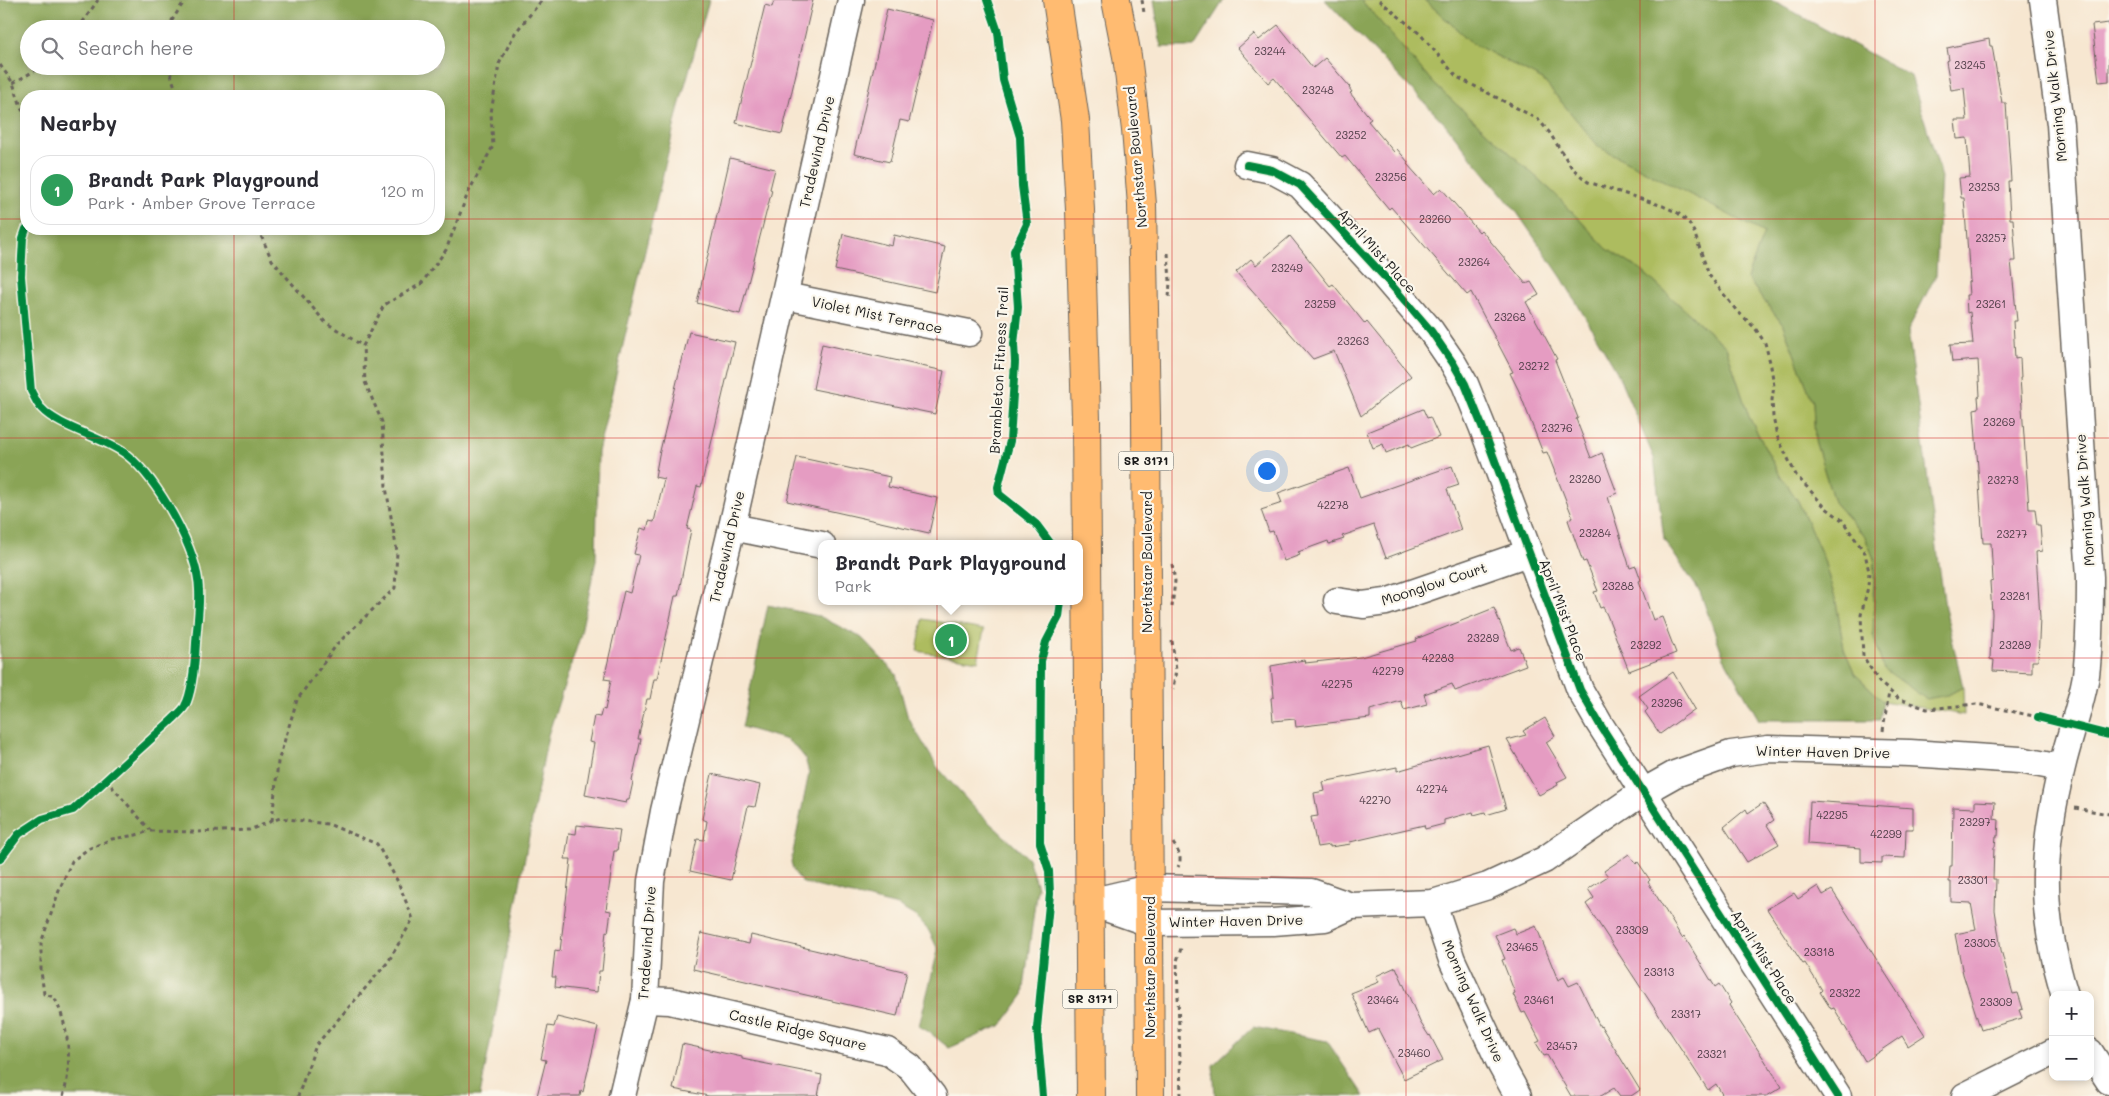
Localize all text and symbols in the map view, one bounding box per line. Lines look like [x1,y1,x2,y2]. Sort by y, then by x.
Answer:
search box [20,20,445,75]
street label: Morning Walk Drive [2038,29,2071,163]
icon: search [38,34,66,62]
text: Search here [78,35,194,60]
house number: 23244 [1254,43,1286,58]
house number: 23245 [1954,57,1986,72]
house number: 23248 [1302,82,1334,97]
street label: Northstar Boulevard [1120,85,1151,228]
street label: Tradewind Drive [794,94,839,210]
text: Nearby [40,109,117,136]
house number: 23252 [1335,127,1367,142]
text: Brandt Park Playground [88,167,319,192]
house number: 23256 [1375,169,1407,184]
house number: 23253 [1968,179,2000,194]
text: 1 [53,180,61,201]
text: 120 m [380,180,424,201]
text: Park · Amber Grove Terrace [88,192,316,213]
street label: April Mist Place [1334,204,1421,297]
house number: 23260 [1419,211,1451,226]
house number: 23257 [1975,230,2007,245]
house number: 23264 [1458,254,1490,269]
house number: 23249 [1271,260,1303,275]
street label: Brambleton Fitness Trail [985,286,1012,454]
street label: Violet Mist Terrace [810,291,944,338]
house number: 23259 [1304,296,1336,311]
house number: 23261 [1976,296,2006,311]
house number: 23268 [1494,309,1526,324]
house number: 23263 [1337,333,1369,348]
house number: 23272 [1519,358,1549,373]
house number: 23269 [1983,414,2015,429]
house number: 23276 [1541,420,1573,435]
street label: Morning Walk Drive [2070,433,2099,567]
road number: SR 3171 [1118,452,1174,471]
your location [1254,458,1280,484]
house number: 23280 [1569,471,1601,486]
house number: 23273 [1987,472,2019,487]
street label: Tradewind Drive [704,489,749,605]
street label: Northstar Boulevard [1137,491,1156,633]
house number: 42278 [1317,497,1349,512]
house number: 23284 [1579,525,1611,540]
house number: 23277 [1997,526,2027,541]
popup [818,540,1083,605]
text: Brandt Park Playground [835,550,1066,575]
street label: April Mist Place [1535,556,1592,664]
street label: Moonglow Court [1379,558,1489,610]
text: Park [835,575,871,596]
house number: 23288 [1602,578,1634,593]
house number: 23281 [2000,588,2030,603]
pin: 1 [935,621,967,659]
house number: 23289 [1467,630,1499,645]
house number: 23292 [1630,637,1662,652]
house number: 23289 [1999,637,2031,652]
house number: 42283 [1422,650,1454,665]
house number: 42279 [1372,663,1404,678]
house number: 42275 [1321,676,1353,691]
house number: 23296 [1651,695,1683,710]
street label: Winter Haven Drive [1756,741,1891,762]
house number: 42274 [1416,781,1448,796]
house number: 42270 [1359,792,1391,807]
house number: 42295 [1816,807,1848,822]
house number: 23297 [1959,814,1991,829]
house number: 42299 [1870,826,1902,841]
house number: 23301 [1958,872,1988,887]
street label: Tradewind Drive [633,885,660,1001]
street label: Northstar Boulevard [1140,896,1159,1038]
street label: April Mist Place [1727,906,1802,1007]
street label: Winter Haven Drive [1168,910,1303,931]
house number: 23309 [1616,922,1649,937]
house number: 23305 [1964,935,1996,950]
street label: Morning Walk Drive [1438,936,1509,1065]
house number: 23465 [1506,939,1538,954]
house number: 23318 [1804,944,1835,959]
house number: 23313 [1644,964,1675,979]
house number: 23322 [1829,985,1861,1000]
road number: SR 3171 [1062,990,1118,1009]
map controls [2049,991,2094,1081]
button: + [2049,991,2094,1036]
house number: 23464 [1367,992,1400,1007]
house number: 23461 [1524,992,1554,1007]
house number: 23309 [1980,994,2013,1009]
street label: Castle Ridge Square [727,1004,869,1055]
house number: 23317 [1671,1006,1701,1021]
button: − [2049,1036,2094,1081]
house number: 23457 [1546,1038,1578,1053]
house number: 23460 [1398,1045,1430,1060]
house number: 23321 [1697,1046,1727,1061]

